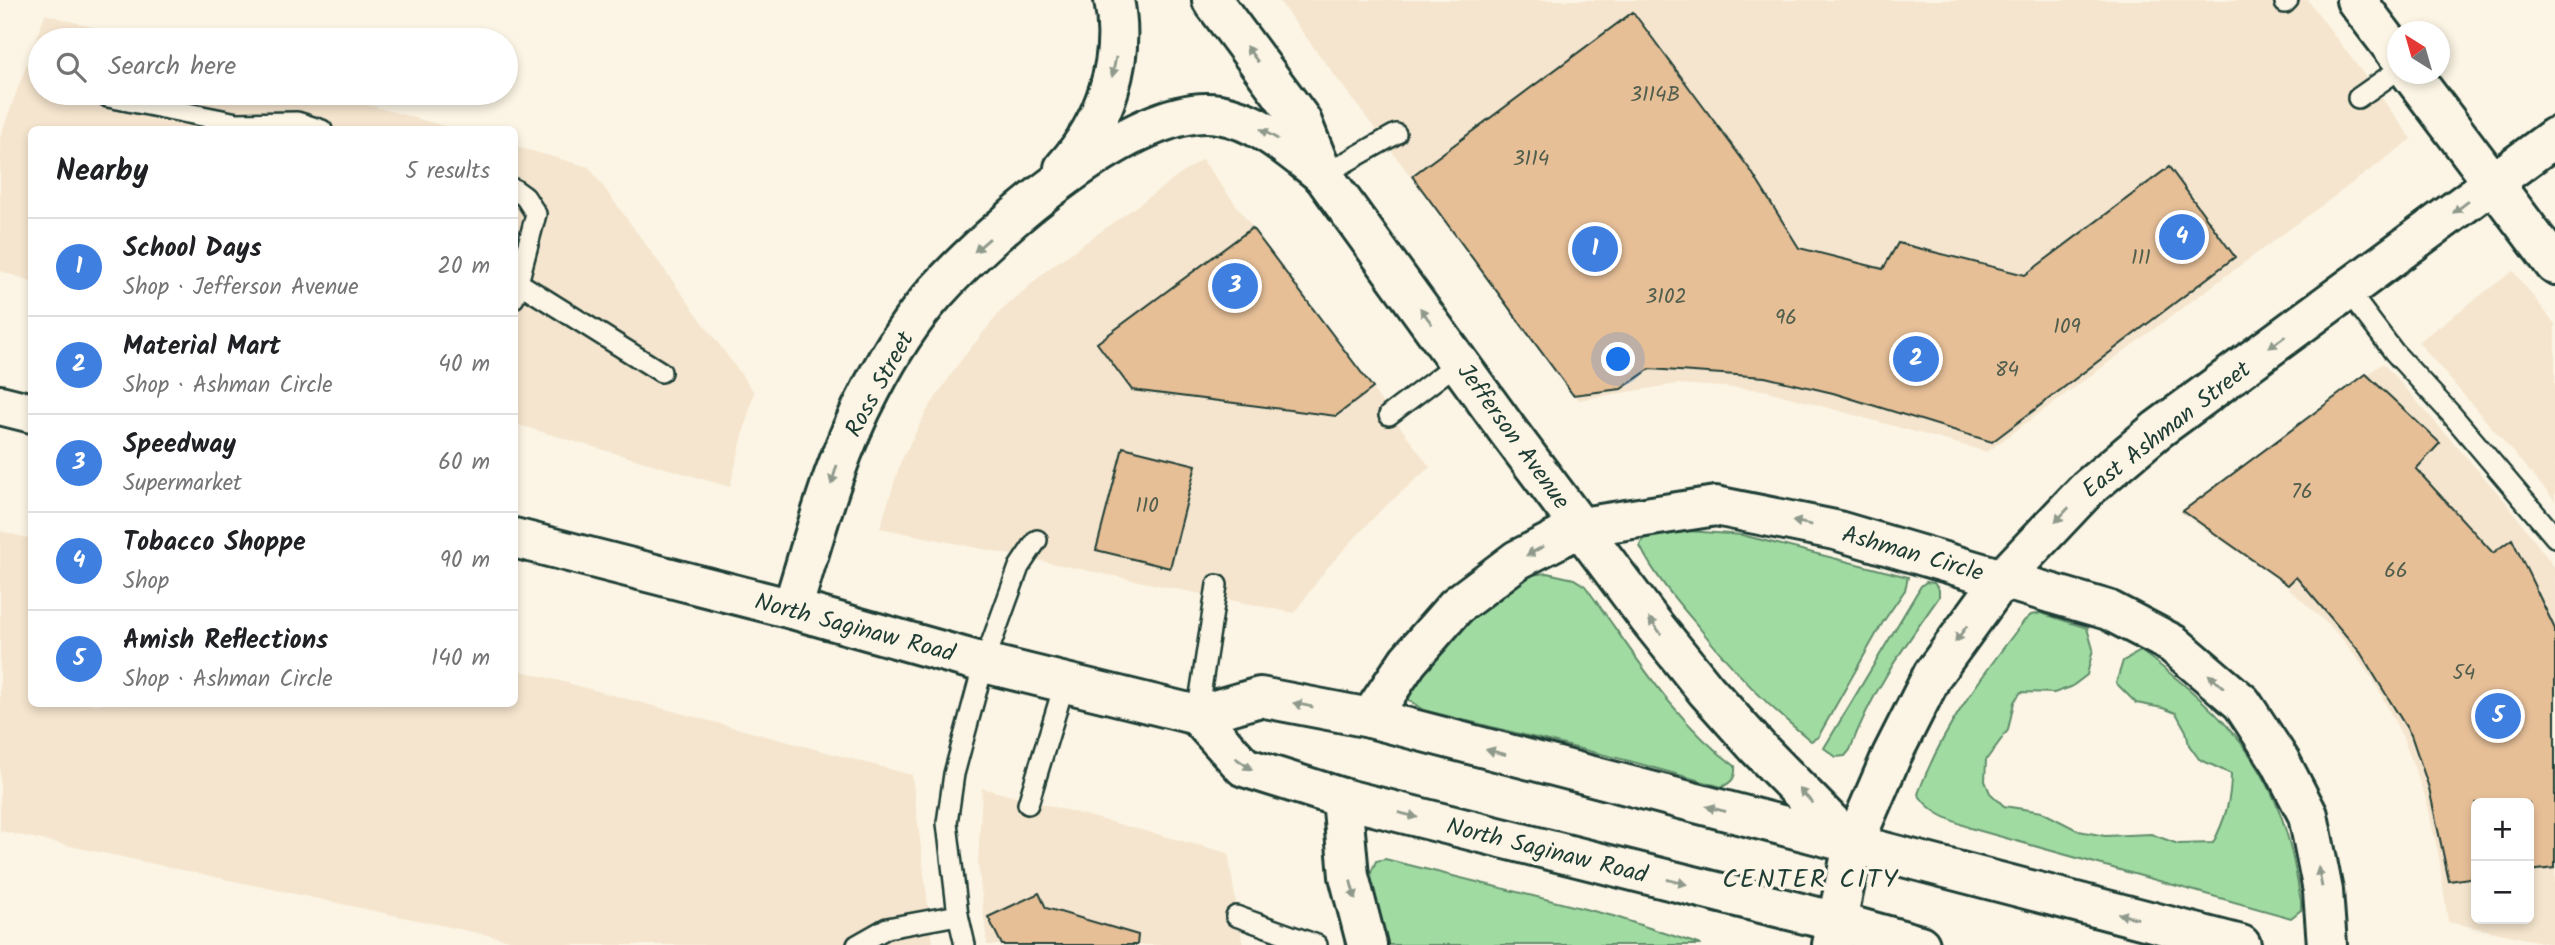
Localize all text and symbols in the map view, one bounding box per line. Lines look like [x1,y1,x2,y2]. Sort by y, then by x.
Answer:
north arrow [2387,21,2450,84]
search box [28,28,518,105]
one-way arrow [1245,45,1259,63]
text: Search here [108,46,236,88]
icon: search [52,48,90,86]
one-way arrow [1108,56,1119,78]
house number: 3114B [1630,79,1680,112]
one-way arrow [1259,128,1278,140]
house number: 3114 [1513,143,1549,176]
text: Nearby [56,148,148,196]
text: 5 results [405,154,490,190]
one-way arrow [2452,200,2470,215]
pin: 4 [2159,211,2205,263]
pin: 1 [1572,223,1618,275]
text: School Days [123,228,262,270]
one-way arrow [974,237,991,252]
house number: 111 [2131,242,2151,275]
text: 1 [76,249,82,285]
text: 20 m [438,249,490,285]
pin: 3 [1212,260,1258,312]
text: Shop · Jefferson Avenue [123,270,359,306]
house number: 3102 [1645,281,1687,314]
house number: 96 [1775,302,1797,335]
one-way arrow [1419,307,1433,325]
house number: 109 [2053,311,2081,344]
street label: Ross Street [835,324,926,445]
text: Material Mart [123,326,281,368]
pin: 2 [1893,333,1939,385]
one-way arrow [2268,335,2287,349]
your location [1601,342,1635,376]
text: 2 [72,347,86,383]
text: 40 m [438,347,490,383]
street label: East Ashman Street [2074,351,2261,509]
house number: 84 [1995,354,2019,387]
street label: Jefferson Avenue [1446,355,1580,518]
text: Shop · Ashman Circle [123,368,333,404]
text: Speedway [123,424,236,466]
text: 3 [73,445,85,481]
text: 60 m [438,445,490,481]
one-way arrow [828,464,839,485]
text: Supermarket [123,466,242,502]
house number: 76 [2291,476,2313,509]
house number: 110 [1135,490,1159,523]
one-way arrow [2055,506,2071,523]
street label: Ashman Circle [1837,516,1988,593]
one-way arrow [1791,518,1813,529]
text: Tobacco Shoppe [123,522,306,564]
text: 4 [73,543,85,579]
text: 90 m [440,543,490,579]
one-way arrow [1525,545,1545,557]
house number: 66 [2384,555,2408,588]
text: Shop [123,564,169,600]
street label: North Saginaw Road [750,583,960,674]
one-way arrow [1649,617,1663,635]
text: Amish Reflections [123,620,328,662]
one-way arrow [1954,625,1969,643]
text: 5 [73,641,85,677]
text: 140 m [431,641,490,677]
house number: 54 [2453,657,2475,690]
text: Shop · Ashman Circle [123,662,333,698]
one-way arrow [2208,674,2225,689]
pin: 5 [2475,690,2521,742]
one-way arrow [1292,700,1314,711]
one-way arrow [1485,746,1506,756]
one-way arrow [1235,757,1253,771]
one-way arrow [1798,788,1814,804]
map controls [2471,798,2534,924]
button: + [2471,798,2534,861]
one-way arrow [1705,803,1727,814]
street label: North Saginaw Road [1442,808,1652,896]
one-way arrow [1397,810,1419,821]
district label: CENTER CITY [1722,859,1900,901]
button: − [2471,861,2534,924]
one-way arrow [2315,866,2326,888]
one-way arrow [1666,877,1688,888]
one-way arrow [1348,880,1359,902]
one-way arrow [2116,910,2138,921]

